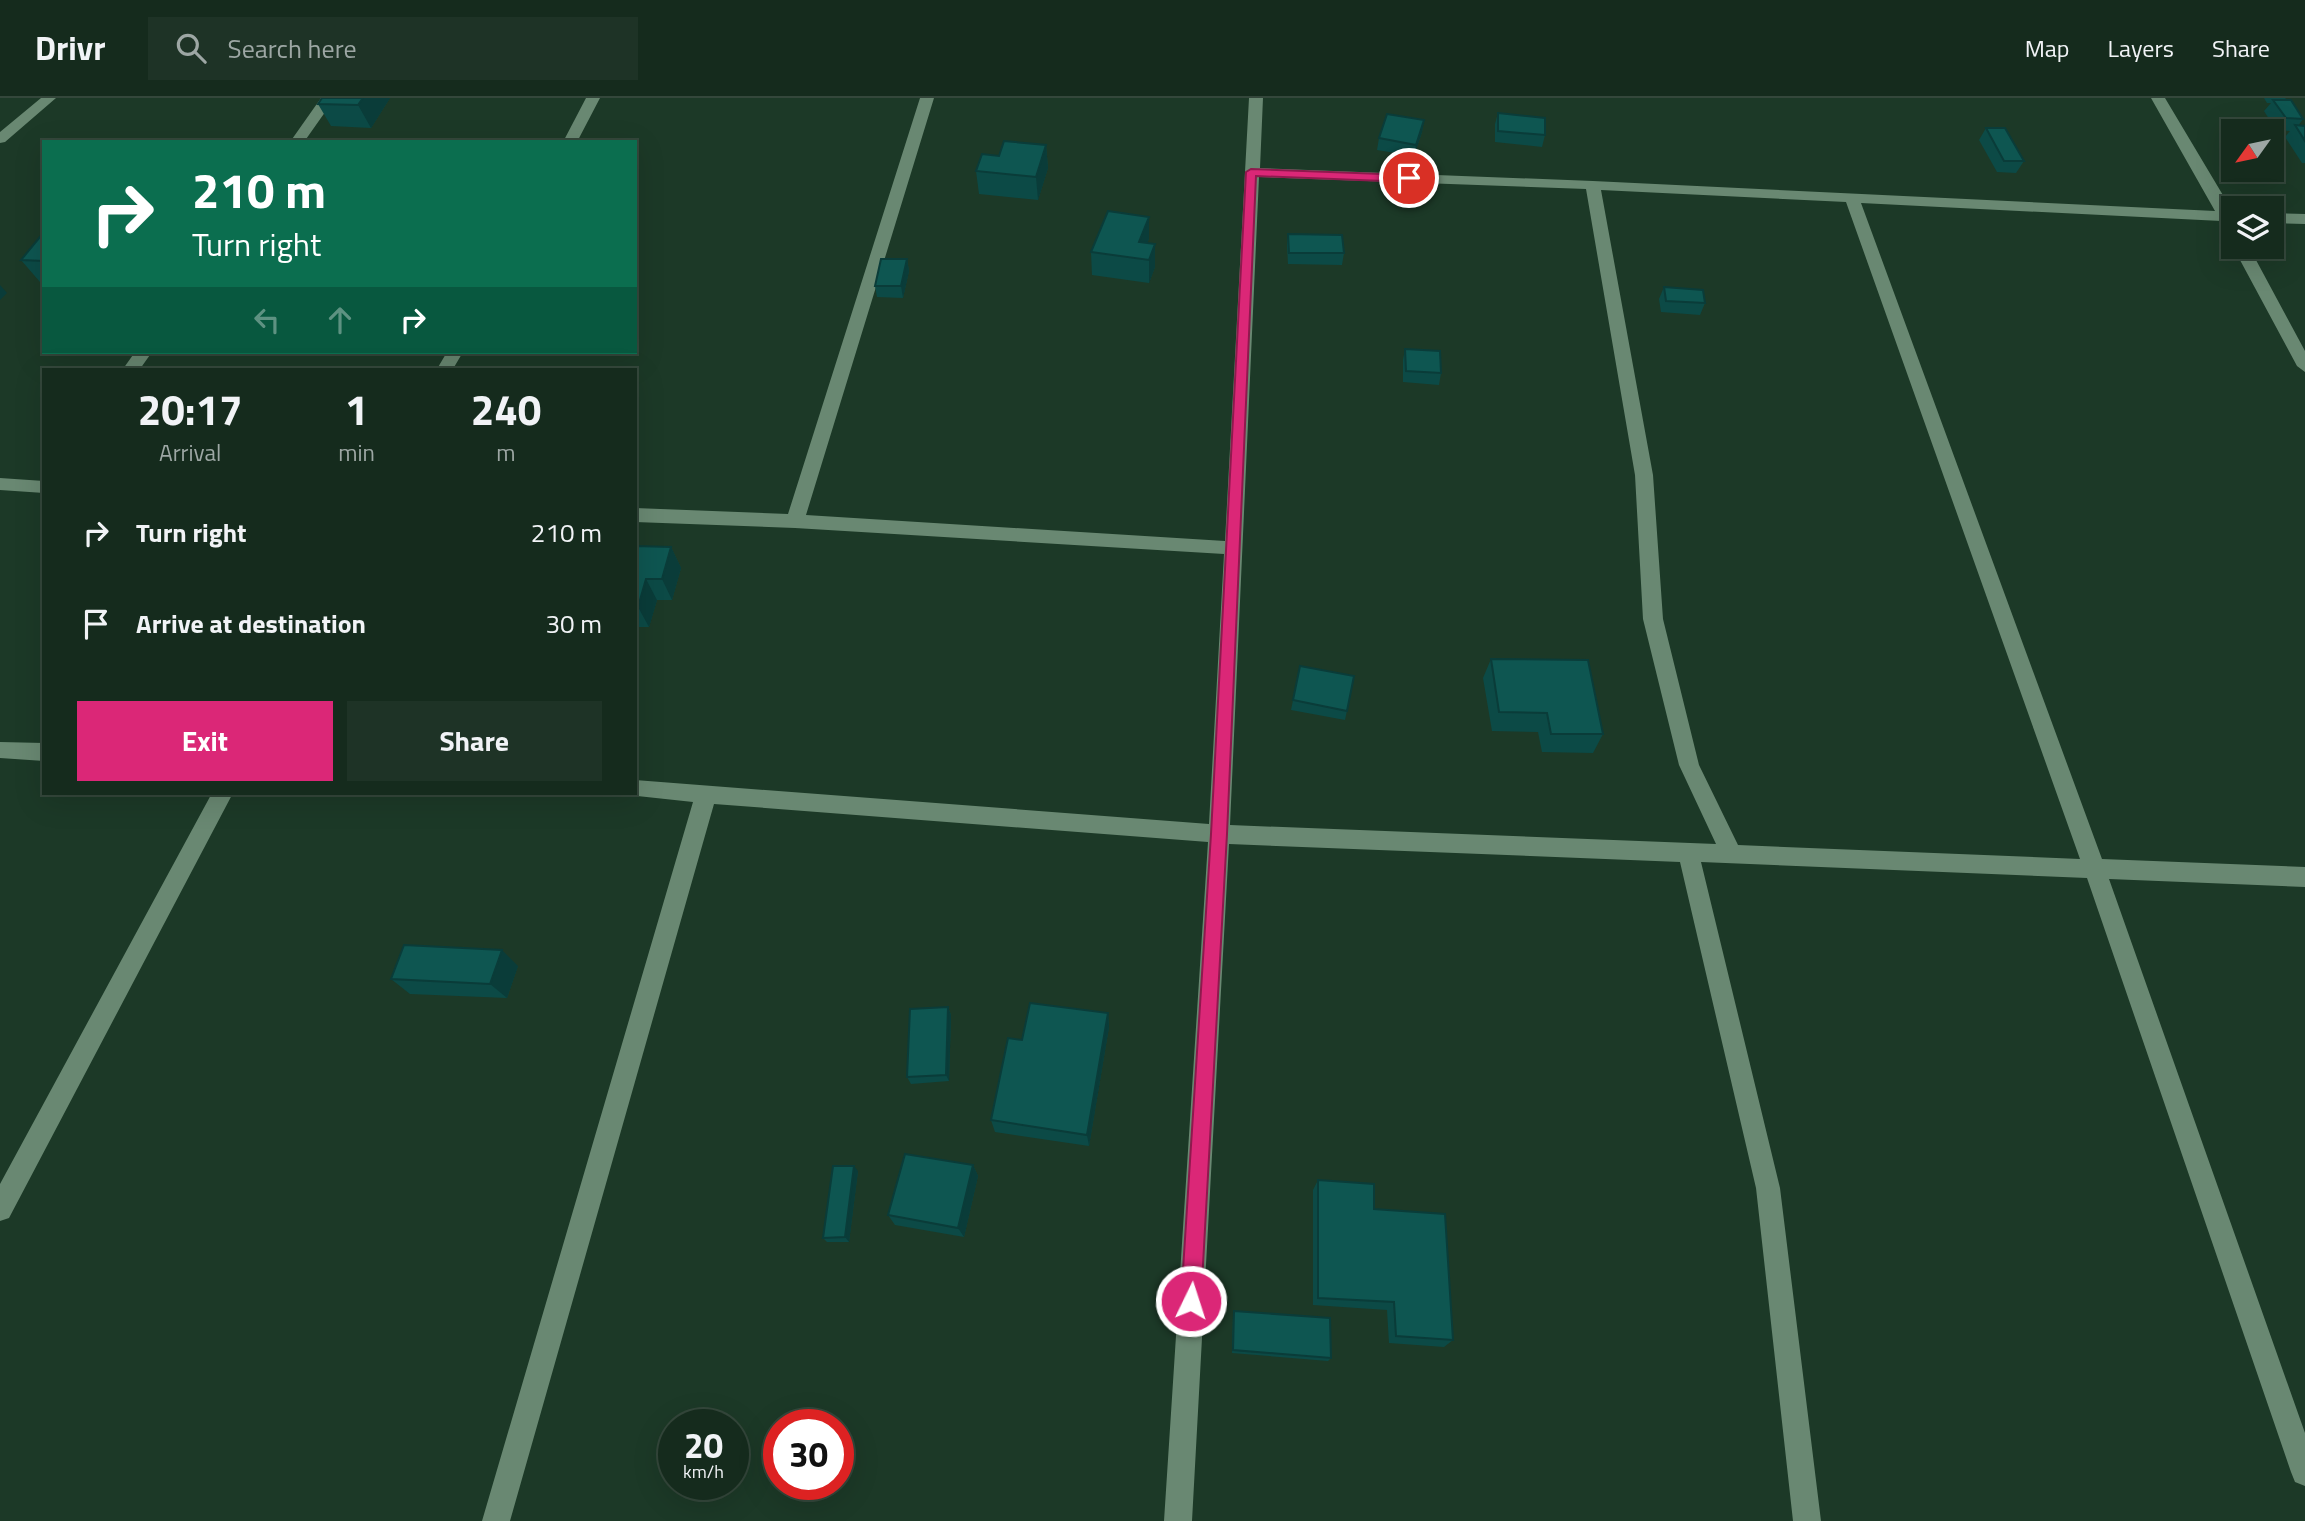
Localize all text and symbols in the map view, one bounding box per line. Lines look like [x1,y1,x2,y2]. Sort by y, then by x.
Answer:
search box [148,17,638,80]
text: Drivr [35,23,106,73]
icon: search [172,29,210,67]
text: Search here [228,29,357,68]
text: Map [2025,30,2070,66]
text: Layers [2108,30,2174,66]
text: Share [2212,30,2270,66]
north arrow [2221,119,2284,182]
map controls [2221,119,2284,259]
pin [1379,148,1439,208]
text: 210 m [192,152,326,227]
icon: arrive [1390,159,1428,197]
icon: right [77,168,168,259]
button: layers [2221,196,2284,259]
text: Turn right [192,220,321,268]
icon: left [248,301,286,339]
icon: ahead [321,301,359,339]
icon: right [394,301,432,339]
text: 20:17 [138,377,243,441]
text: 1 [345,377,368,441]
text: 240 [471,377,541,441]
text: Arrival [159,435,221,470]
text: min [338,435,375,470]
text: m [496,435,516,470]
text: Turn right [136,513,247,552]
text: 210 m [531,513,602,552]
icon: right [77,514,115,552]
text: Arrive at destination [136,604,366,643]
text: 30 m [545,604,602,643]
icon: arrive [77,605,115,643]
button: Exit [77,701,333,781]
button: Share [347,701,602,781]
position arrow [1154,1264,1228,1338]
speed limit sign: 30 [763,1409,854,1500]
text: 20 [684,1418,723,1472]
text: km/h [683,1458,724,1485]

